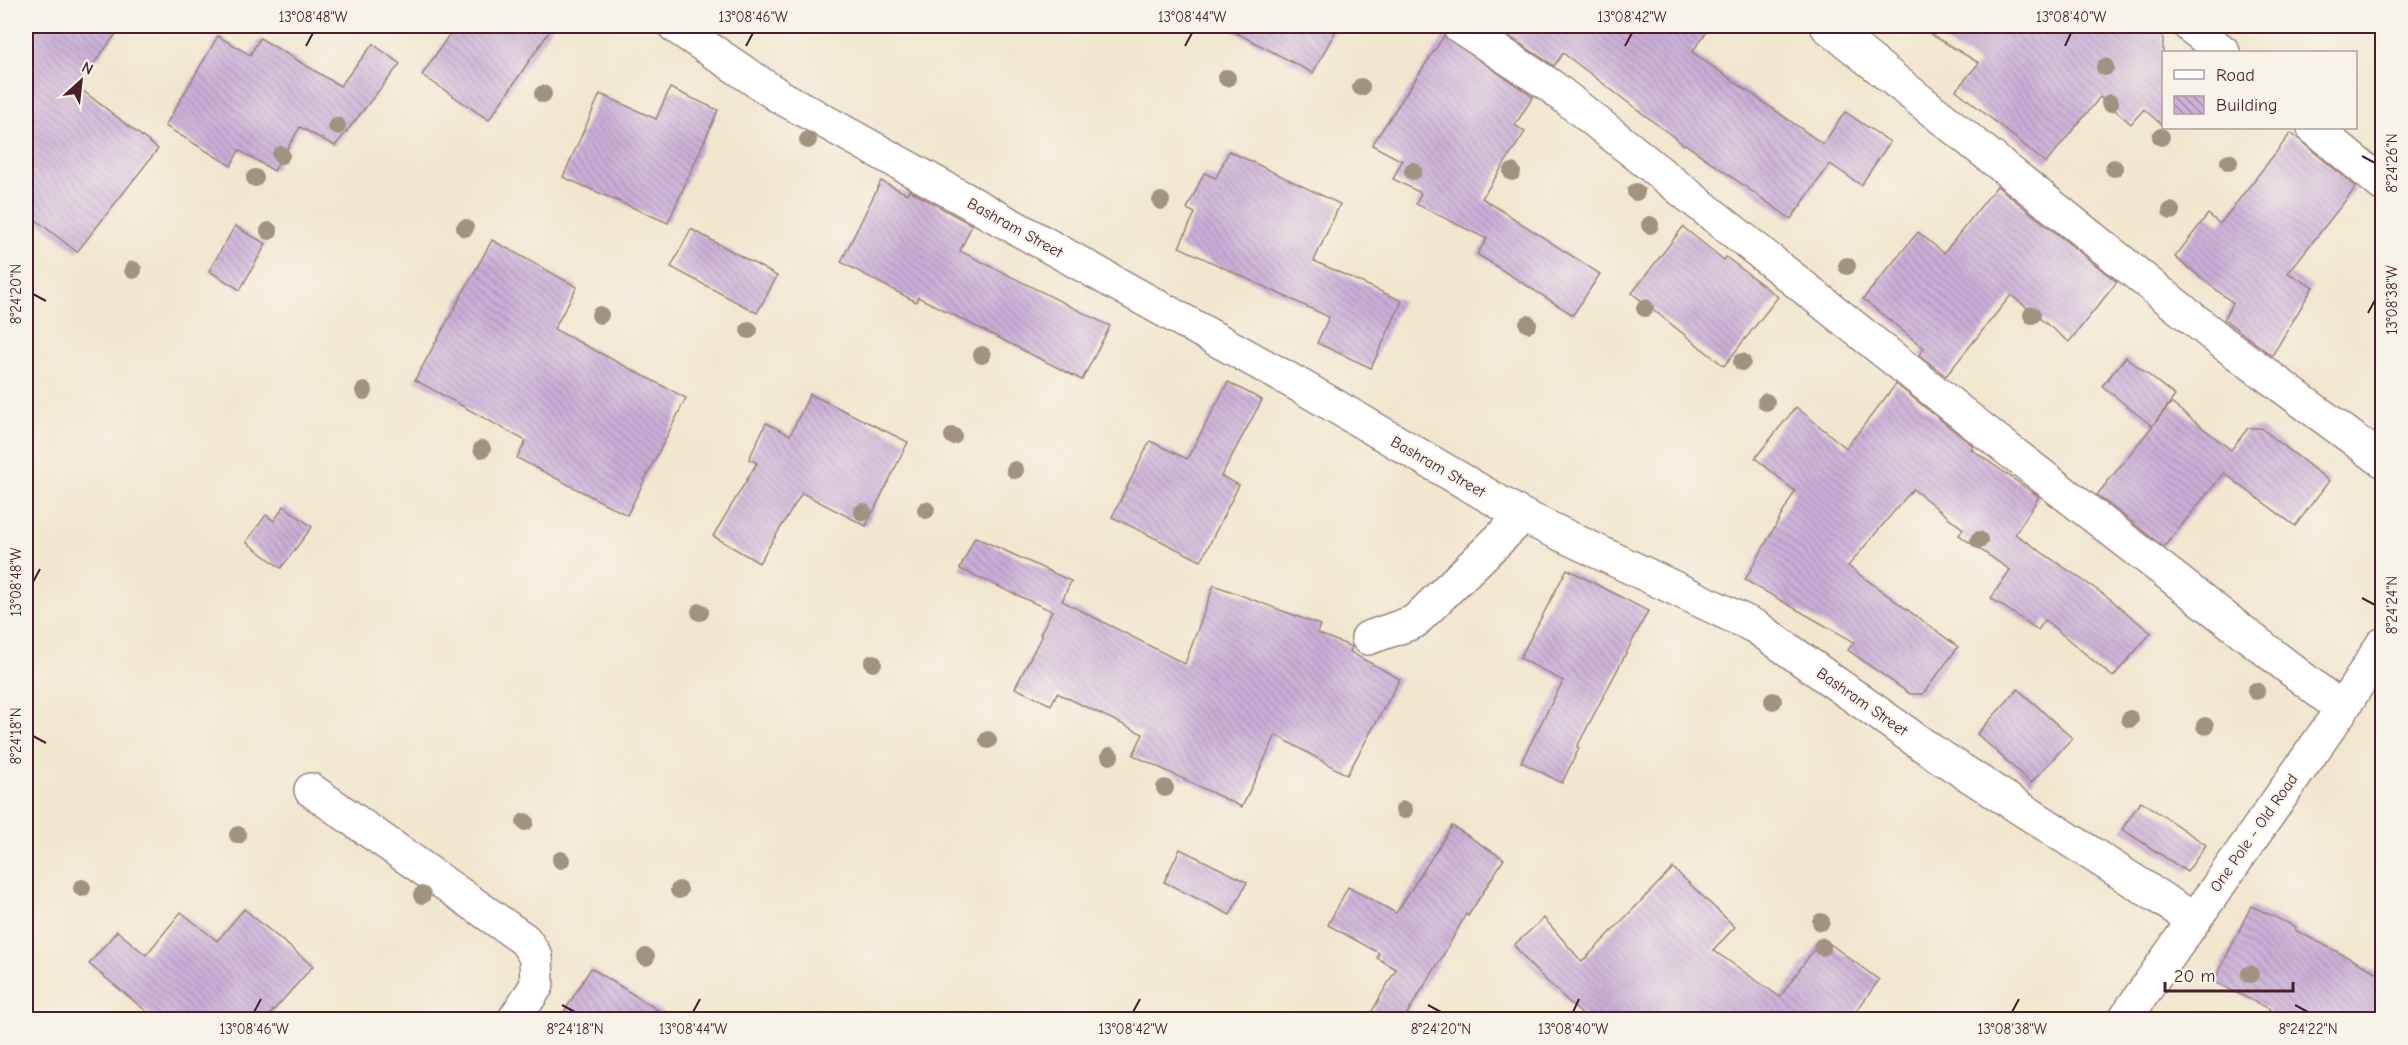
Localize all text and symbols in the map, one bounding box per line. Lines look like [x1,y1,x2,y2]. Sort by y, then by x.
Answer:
text: 13°08'48"W [278,8,348,26]
text: 13°08'46"W [718,8,788,26]
text: 13°08'44"W [1158,8,1226,26]
text: 13°08'42"W [1597,8,1667,26]
text: 13°08'40"W [2036,8,2106,26]
north arrow [51,51,111,111]
legend [2162,51,2357,129]
text: N [79,58,96,79]
text: Road [2216,65,2255,86]
text: Building [2216,95,2278,116]
text: 8°24'26"N [2383,133,2401,193]
street label: Bashram Street [964,194,1066,262]
text: 8°24'20"N [7,264,25,324]
text: 13°08'38"W [2383,265,2401,335]
street label: Bashram Street [1387,433,1489,502]
text: 13°08'48"W [7,547,25,617]
text: 8°24'24"N [2383,576,2401,634]
street label: Bashram Street [1813,664,1911,740]
text: 8°24'18"N [7,707,25,765]
street label: One Pole - Old Road [2206,770,2302,896]
scale bar [2165,955,2292,993]
text: 20 m [2174,966,2215,987]
text: 13°08'46"W [219,1020,289,1038]
text: 8°24'18"N [546,1020,604,1038]
text: 13°08'44"W [659,1020,727,1038]
text: 13°08'42"W [1098,1020,1168,1038]
text: 8°24'20"N [1411,1020,1471,1038]
text: 13°08'40"W [1538,1020,1608,1038]
text: 13°08'38"W [1977,1020,2047,1038]
text: 8°24'22"N [2278,1020,2338,1038]

